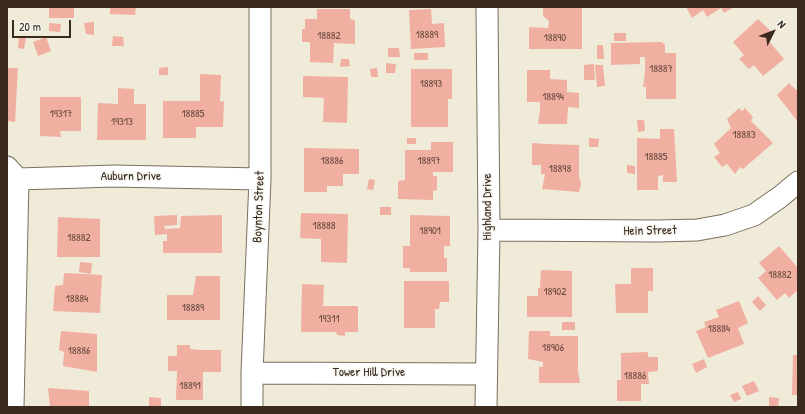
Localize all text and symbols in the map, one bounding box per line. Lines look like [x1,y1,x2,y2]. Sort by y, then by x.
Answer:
scale bar [14,12,73,38]
north arrow [753,12,793,52]
text: N [775,17,789,31]
text: 20 m [19,18,41,35]
house number: 18889 [416,28,438,42]
house number: 18882 [317,29,341,43]
house number: 18890 [544,31,566,45]
house number: 18887 [649,62,673,76]
house number: 18893 [420,77,442,91]
house number: 18894 [542,90,564,104]
house number: 19317 [50,107,72,121]
house number: 18885 [182,107,204,121]
house number: 19313 [111,115,133,129]
house number: 18883 [732,128,756,142]
house number: 18885 [645,150,667,164]
house number: 18886 [321,154,343,168]
house number: 18897 [417,154,441,168]
house number: 18898 [549,162,571,176]
street label: Auburn Drive [101,169,161,185]
street label: Boynton Street [250,171,268,243]
street label: Highland Drive [480,173,496,241]
house number: 18888 [312,219,336,233]
street label: Hein Street [623,223,677,239]
house number: 18901 [419,224,441,238]
house number: 18882 [67,231,91,245]
house number: 18882 [768,268,792,282]
house number: 18902 [544,285,566,299]
house number: 18884 [66,292,88,306]
house number: 18889 [182,301,204,315]
house number: 19311 [319,312,339,326]
house number: 18884 [708,322,730,336]
house number: 18906 [542,341,564,355]
house number: 18886 [68,344,90,358]
street label: Tower Hill Drive [333,365,405,381]
house number: 18886 [624,369,646,383]
house number: 18891 [179,379,201,393]

